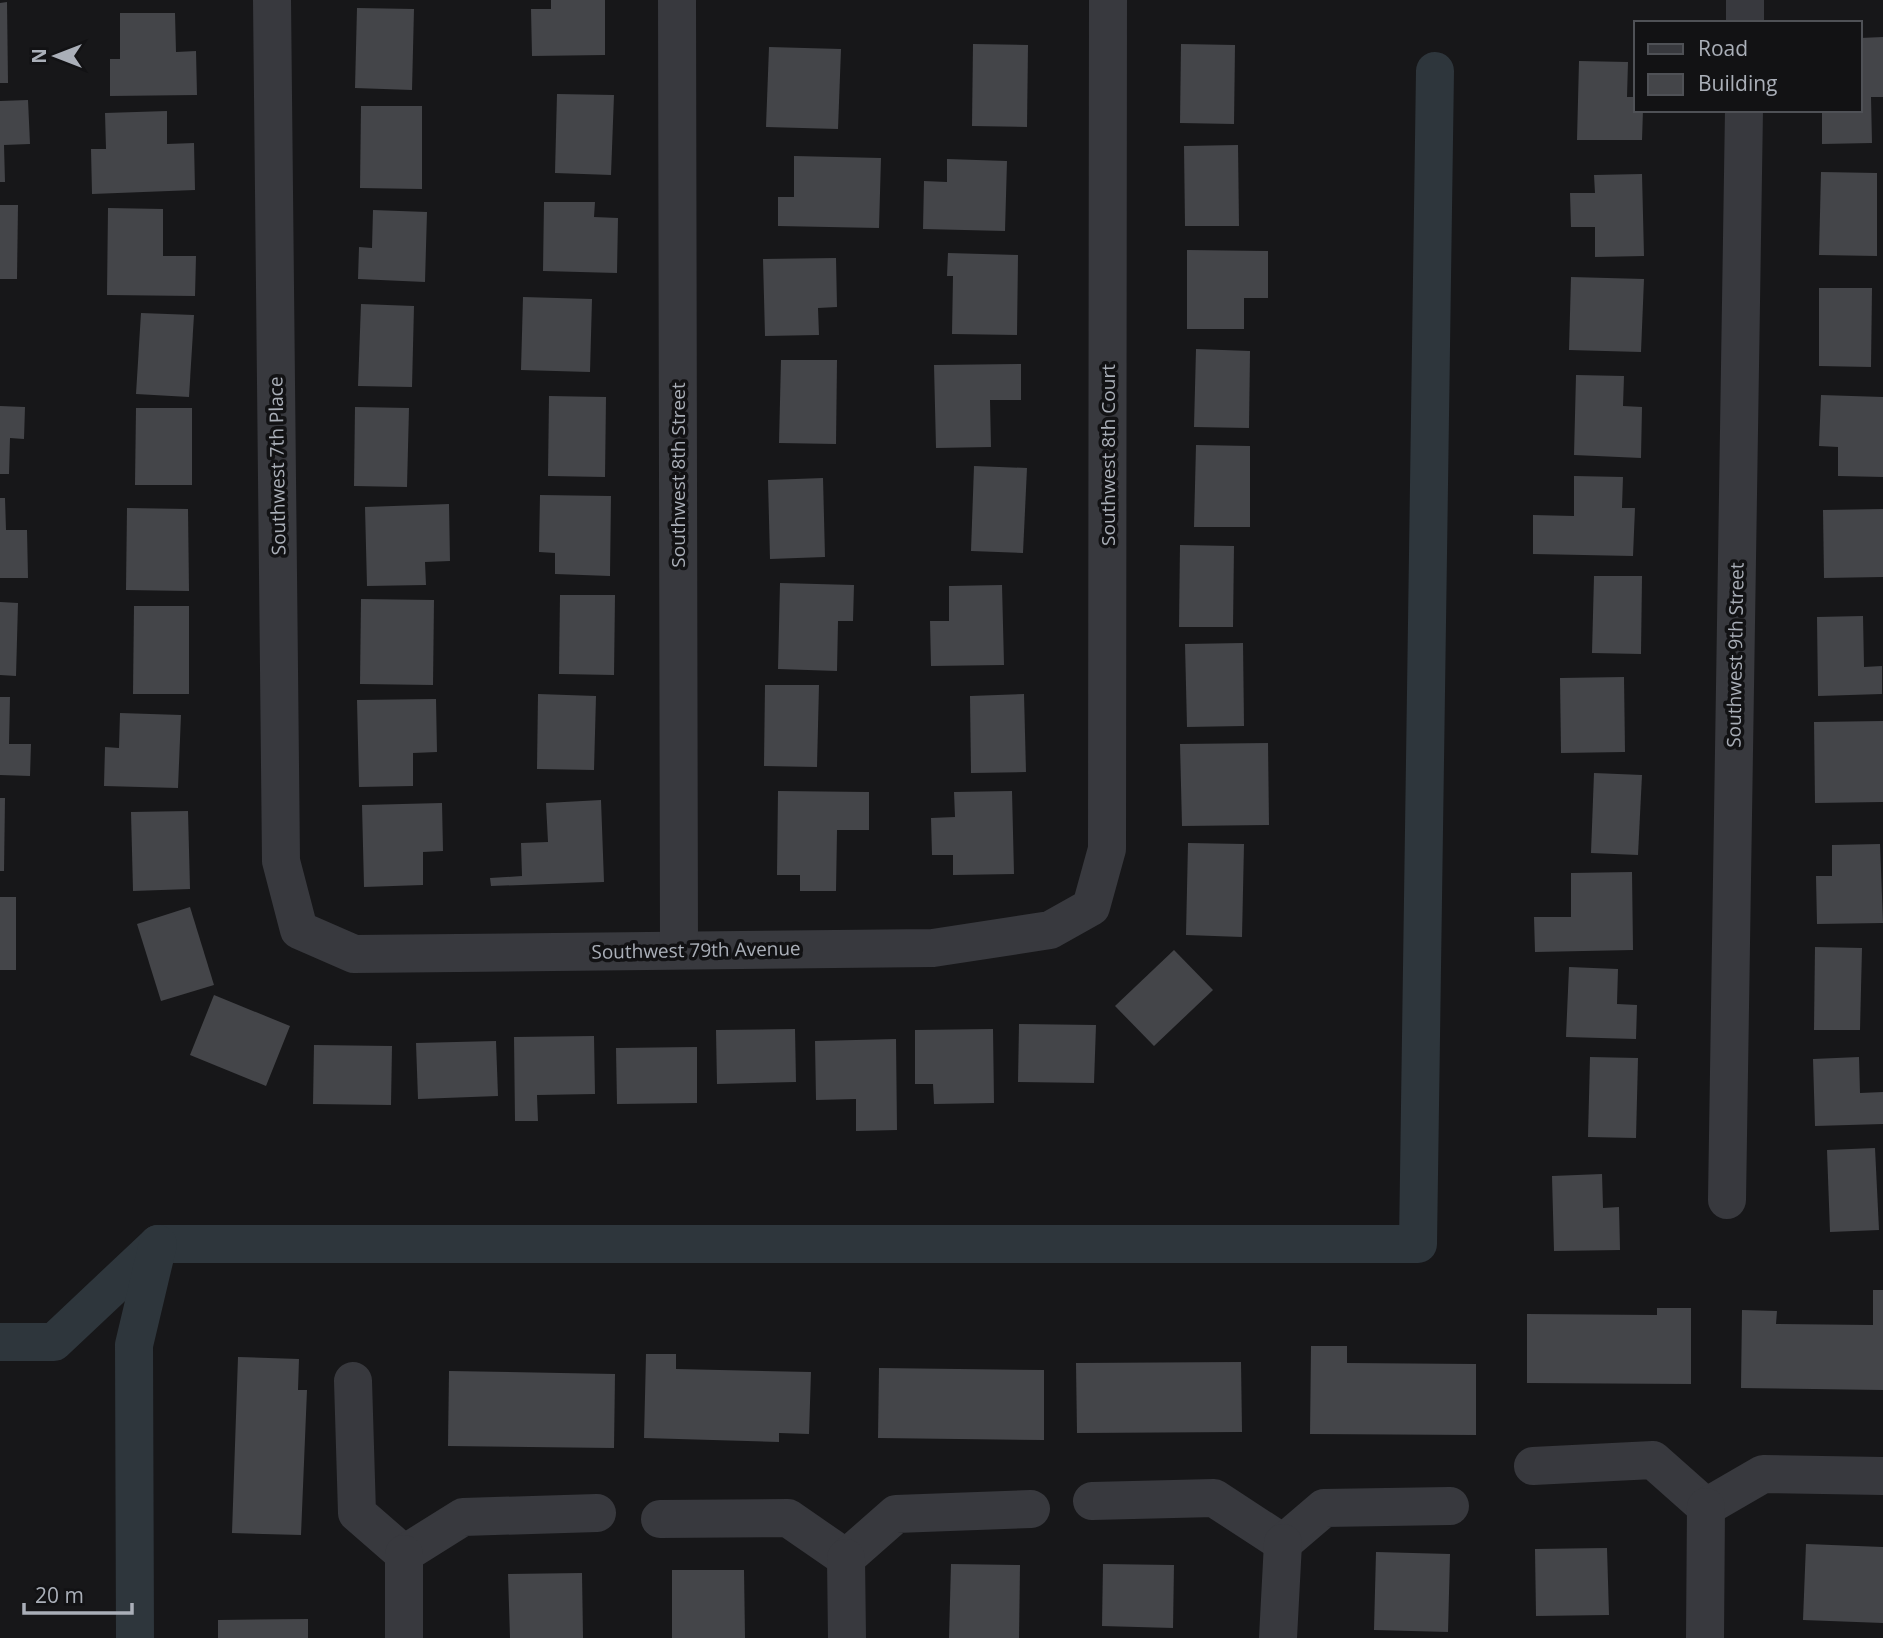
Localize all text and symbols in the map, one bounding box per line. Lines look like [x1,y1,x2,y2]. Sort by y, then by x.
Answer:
north arrow [21,21,91,91]
legend [1634,21,1862,112]
text: Road [1698,34,1748,62]
text: N [26,48,52,64]
text: Building [1698,69,1777,97]
street label: Southwest 8th Court [1095,364,1121,546]
street label: Southwest 7th Place [262,376,292,556]
street label: Southwest 8th Street [665,382,691,568]
street label: Southwest 9th Street [1720,562,1750,748]
street label: Southwest 79th Avenue [591,935,801,965]
scale bar [24,1572,133,1616]
text: 20 m [35,1581,84,1609]

